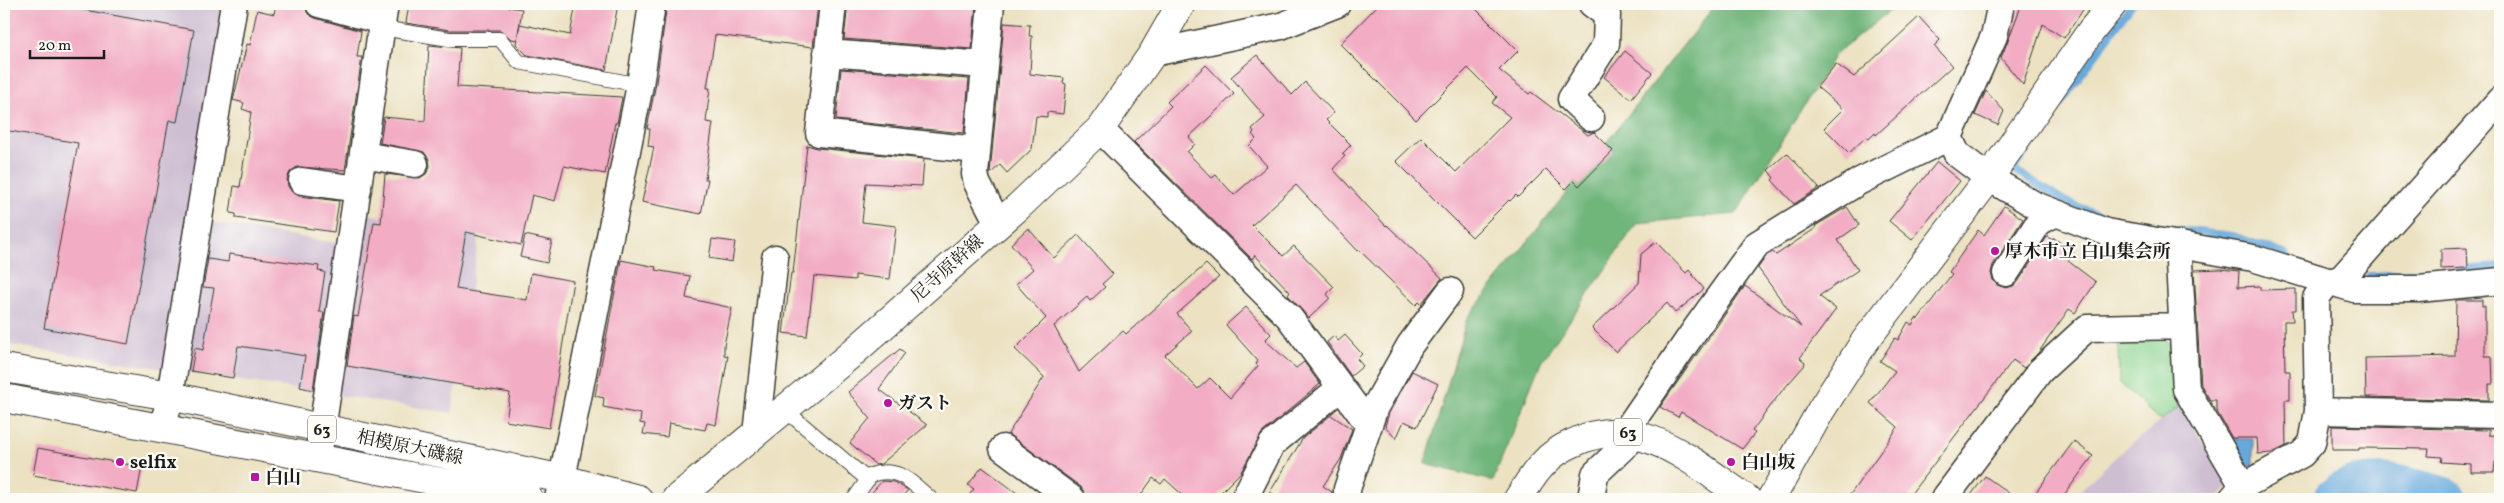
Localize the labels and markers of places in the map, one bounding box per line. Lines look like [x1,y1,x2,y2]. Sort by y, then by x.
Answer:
place label: 厚木市立 白山集会所 [2005,240,2171,265]
marker: 厚木市立 白山集会所 [1989,245,2001,257]
place label: ガスト [898,392,952,417]
marker: ガスト [882,397,894,409]
place label: selfix [130,451,177,476]
place label: 白山坂 [1741,451,1796,476]
marker: selfix [114,456,126,468]
marker: 白山坂 [1725,456,1737,468]
place label: 白山 [265,466,301,491]
marker: 白山 [249,471,261,483]

